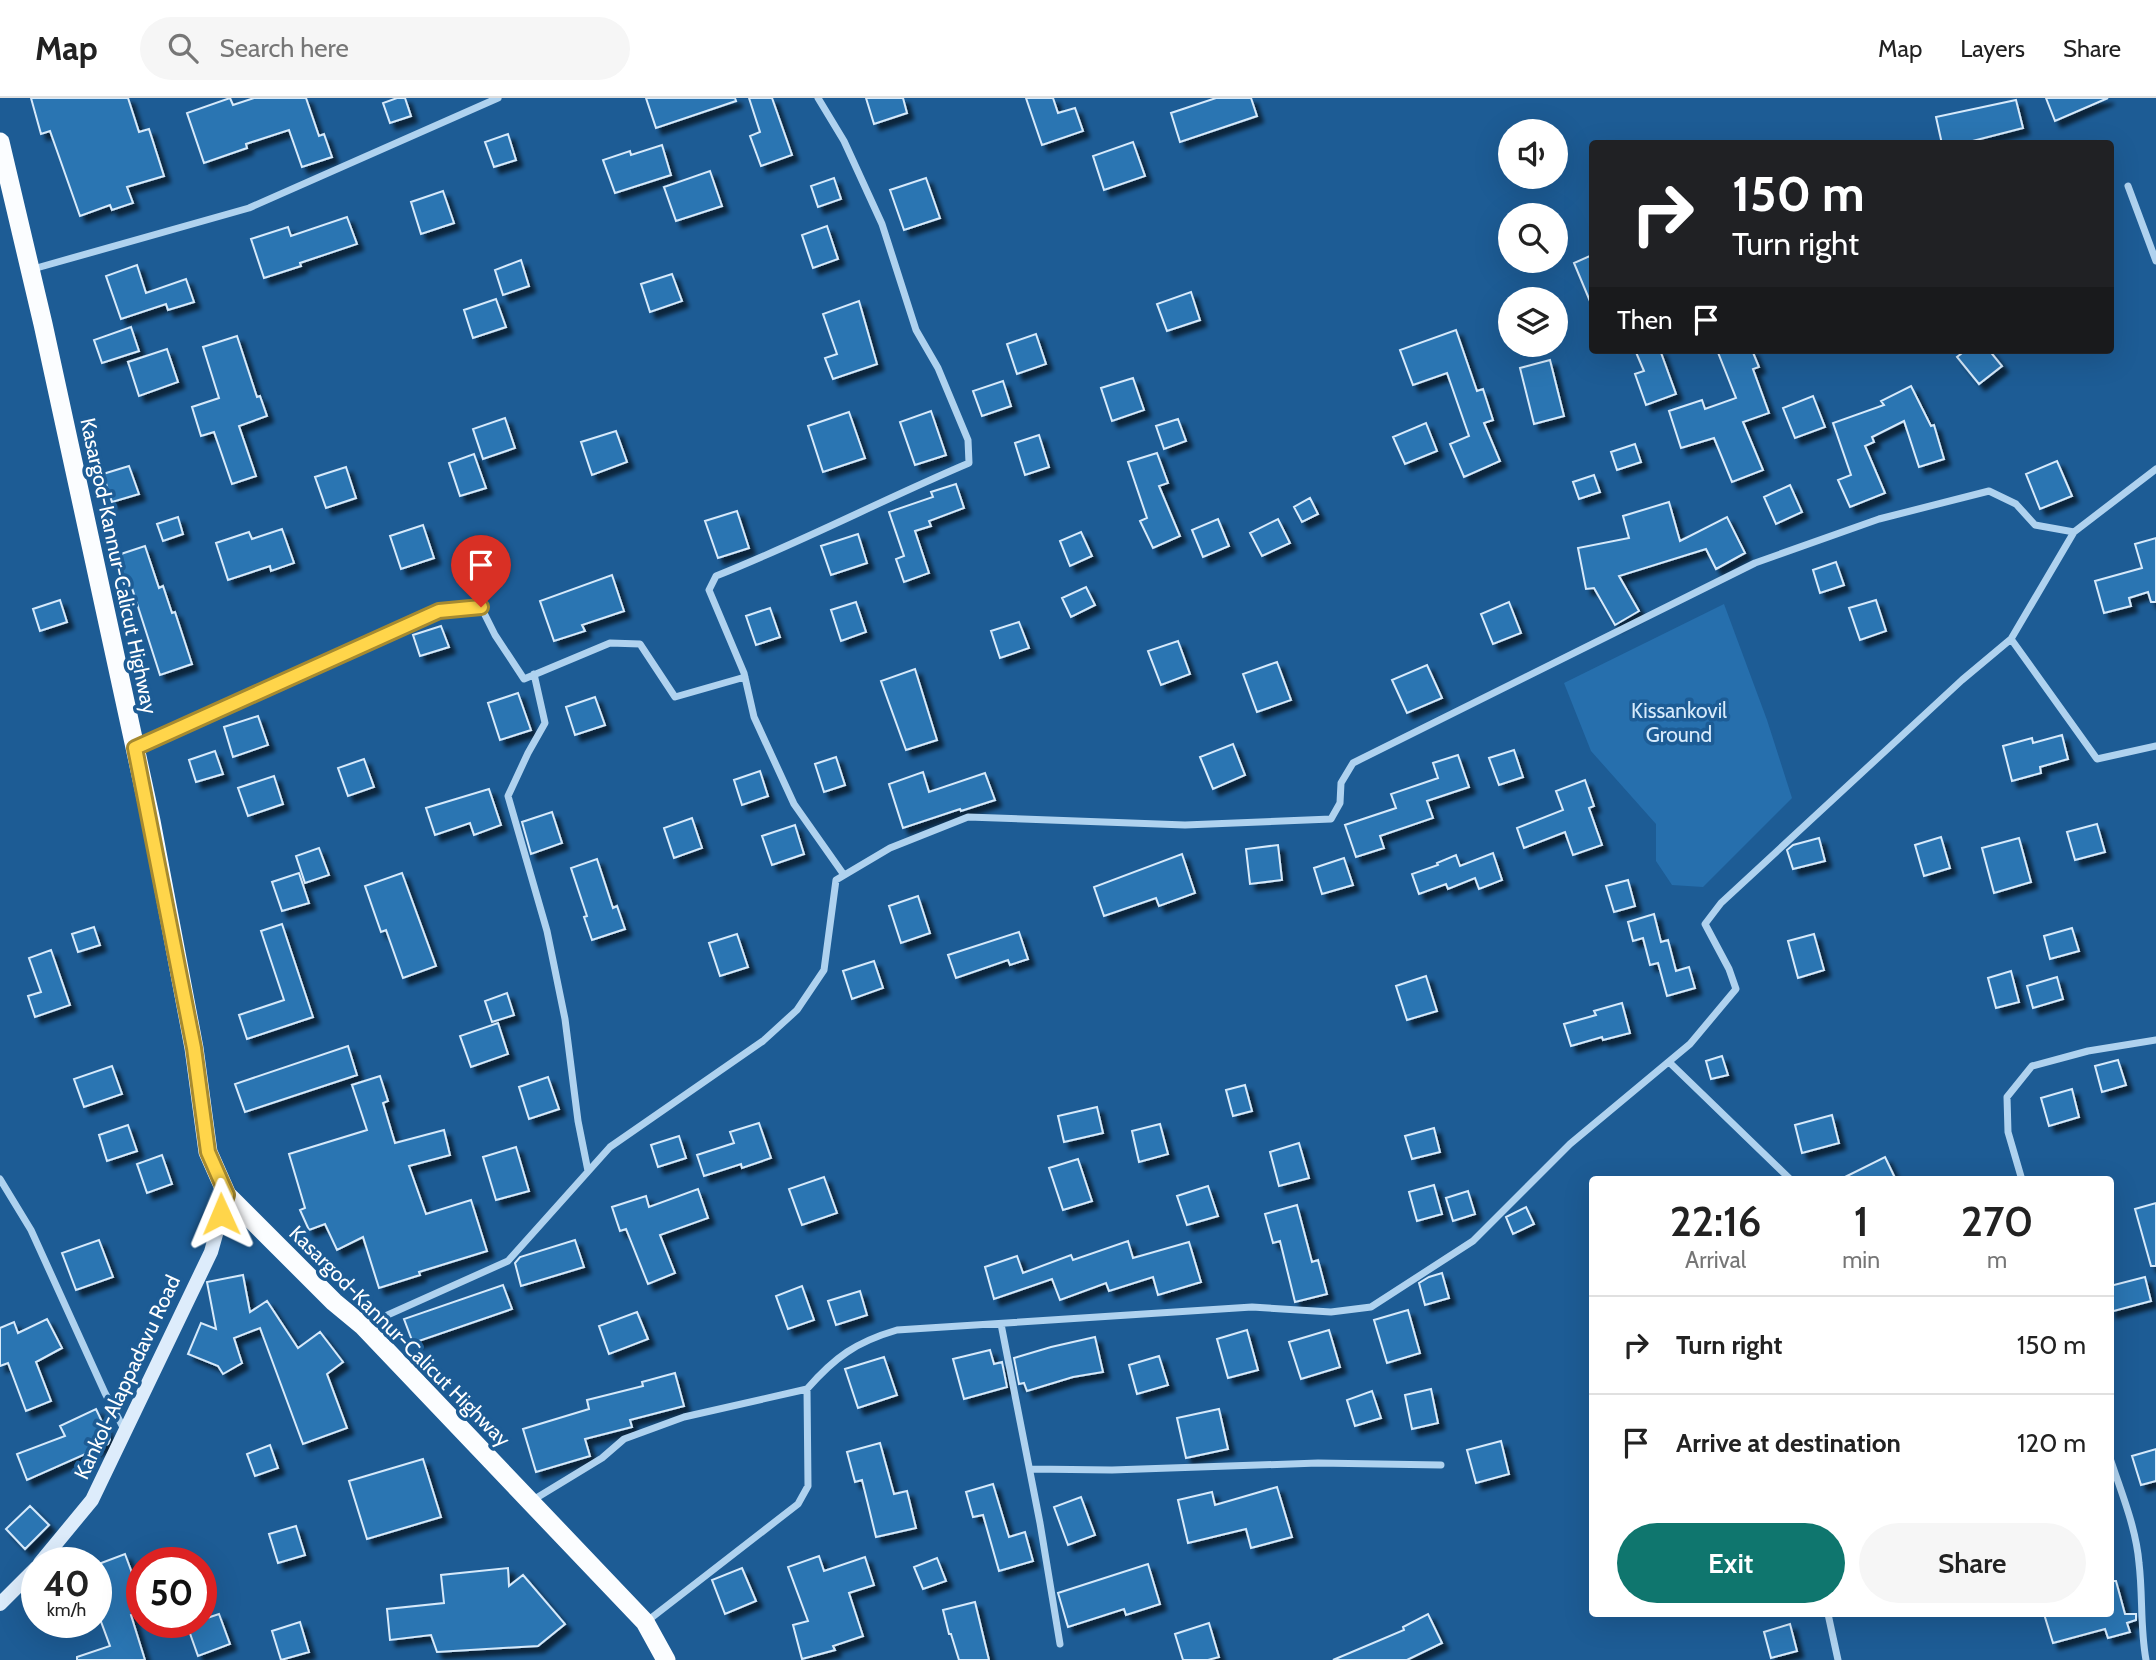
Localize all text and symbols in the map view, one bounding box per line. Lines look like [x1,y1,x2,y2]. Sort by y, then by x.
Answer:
search box [140,17,630,80]
text: Map [35,28,98,68]
icon: search [164,29,202,67]
text: Search here [220,32,349,64]
text: Map [1878,34,1922,63]
text: Layers [1960,34,2025,63]
text: Share [2063,34,2121,63]
map controls [1498,119,1568,357]
button: sound [1498,119,1568,189]
text: 150 m [1732,164,1865,223]
icon: right [1617,168,1708,259]
button: search [1498,203,1568,273]
text: Turn right [1732,224,1859,263]
button: layers [1498,287,1568,357]
icon: arrive [1687,301,1725,339]
text: Then [1617,304,1673,336]
street label: Kasargod-Kannur-Calicut Highway [75,416,163,717]
pin [451,535,511,607]
icon: arrive [462,546,500,584]
park label: Kissankovil Ground [1631,698,1727,747]
position arrow [184,1177,258,1251]
text: 22:16 [1670,1195,1762,1247]
text: 1 [1854,1195,1869,1247]
text: 270 [1961,1195,2033,1247]
street label: Kasargod-Kannur-Calicut Highway [284,1220,516,1452]
text: Arrival [1685,1246,1746,1274]
text: min [1842,1246,1880,1274]
text: m [1987,1246,2007,1274]
street label: Kankol-Alappadavu Road [69,1271,185,1483]
icon: right [1617,1326,1655,1364]
text: Turn right [1676,1329,1782,1361]
text: 150 m [2017,1329,2086,1361]
icon: arrive [1617,1424,1655,1462]
text: Arrive at destination [1676,1427,1901,1459]
text: 120 m [2017,1427,2086,1459]
button: Exit [1617,1523,1845,1603]
button: Share [1859,1523,2086,1603]
speed limit sign: 50 [126,1547,217,1638]
text: 40 [43,1562,90,1605]
text: km/h [47,1599,86,1621]

